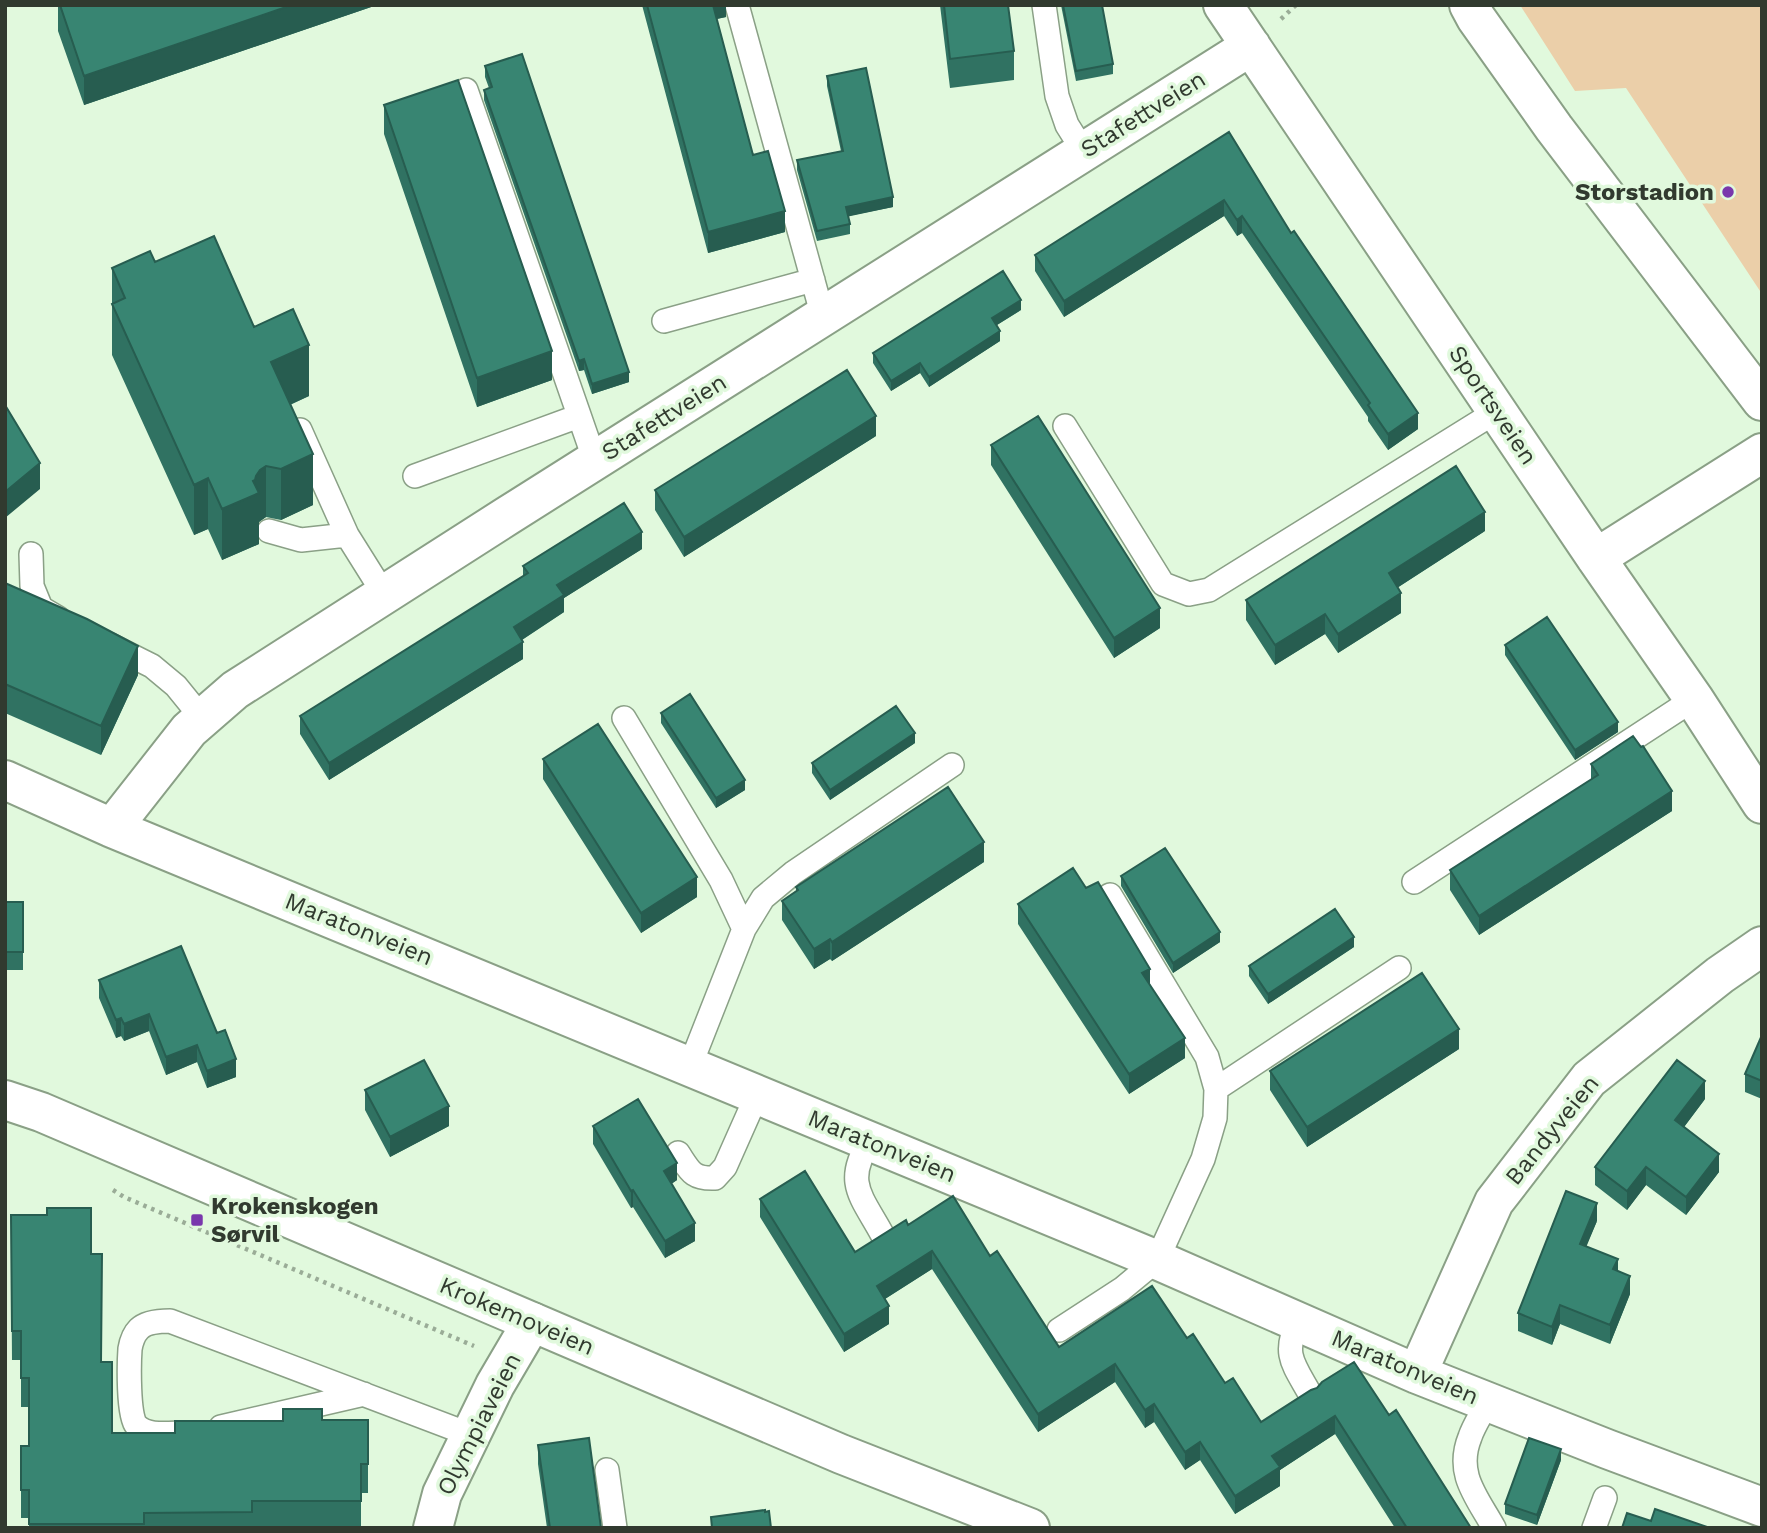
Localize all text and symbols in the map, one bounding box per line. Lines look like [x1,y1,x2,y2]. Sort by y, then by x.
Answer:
street label: Stafettveien [1076,65,1210,163]
place label: Storstadion [1575,178,1714,206]
marker: Storstadion [1720,184,1736,200]
street label: Sportsveien [1443,340,1543,470]
street label: Stafettveien [597,368,731,466]
street label: Maratonveien [281,887,437,971]
street label: Bandyveien [1499,1070,1605,1190]
street label: Maratonveien [804,1104,960,1188]
place label: Krokenskogen Sørvil [211,1192,379,1248]
marker: Krokenskogen Sørvil [189,1212,205,1228]
street label: Krokemoveien [435,1271,599,1361]
street label: Maratonveien [1327,1323,1483,1411]
street label: Olympiaveien [431,1348,527,1500]

